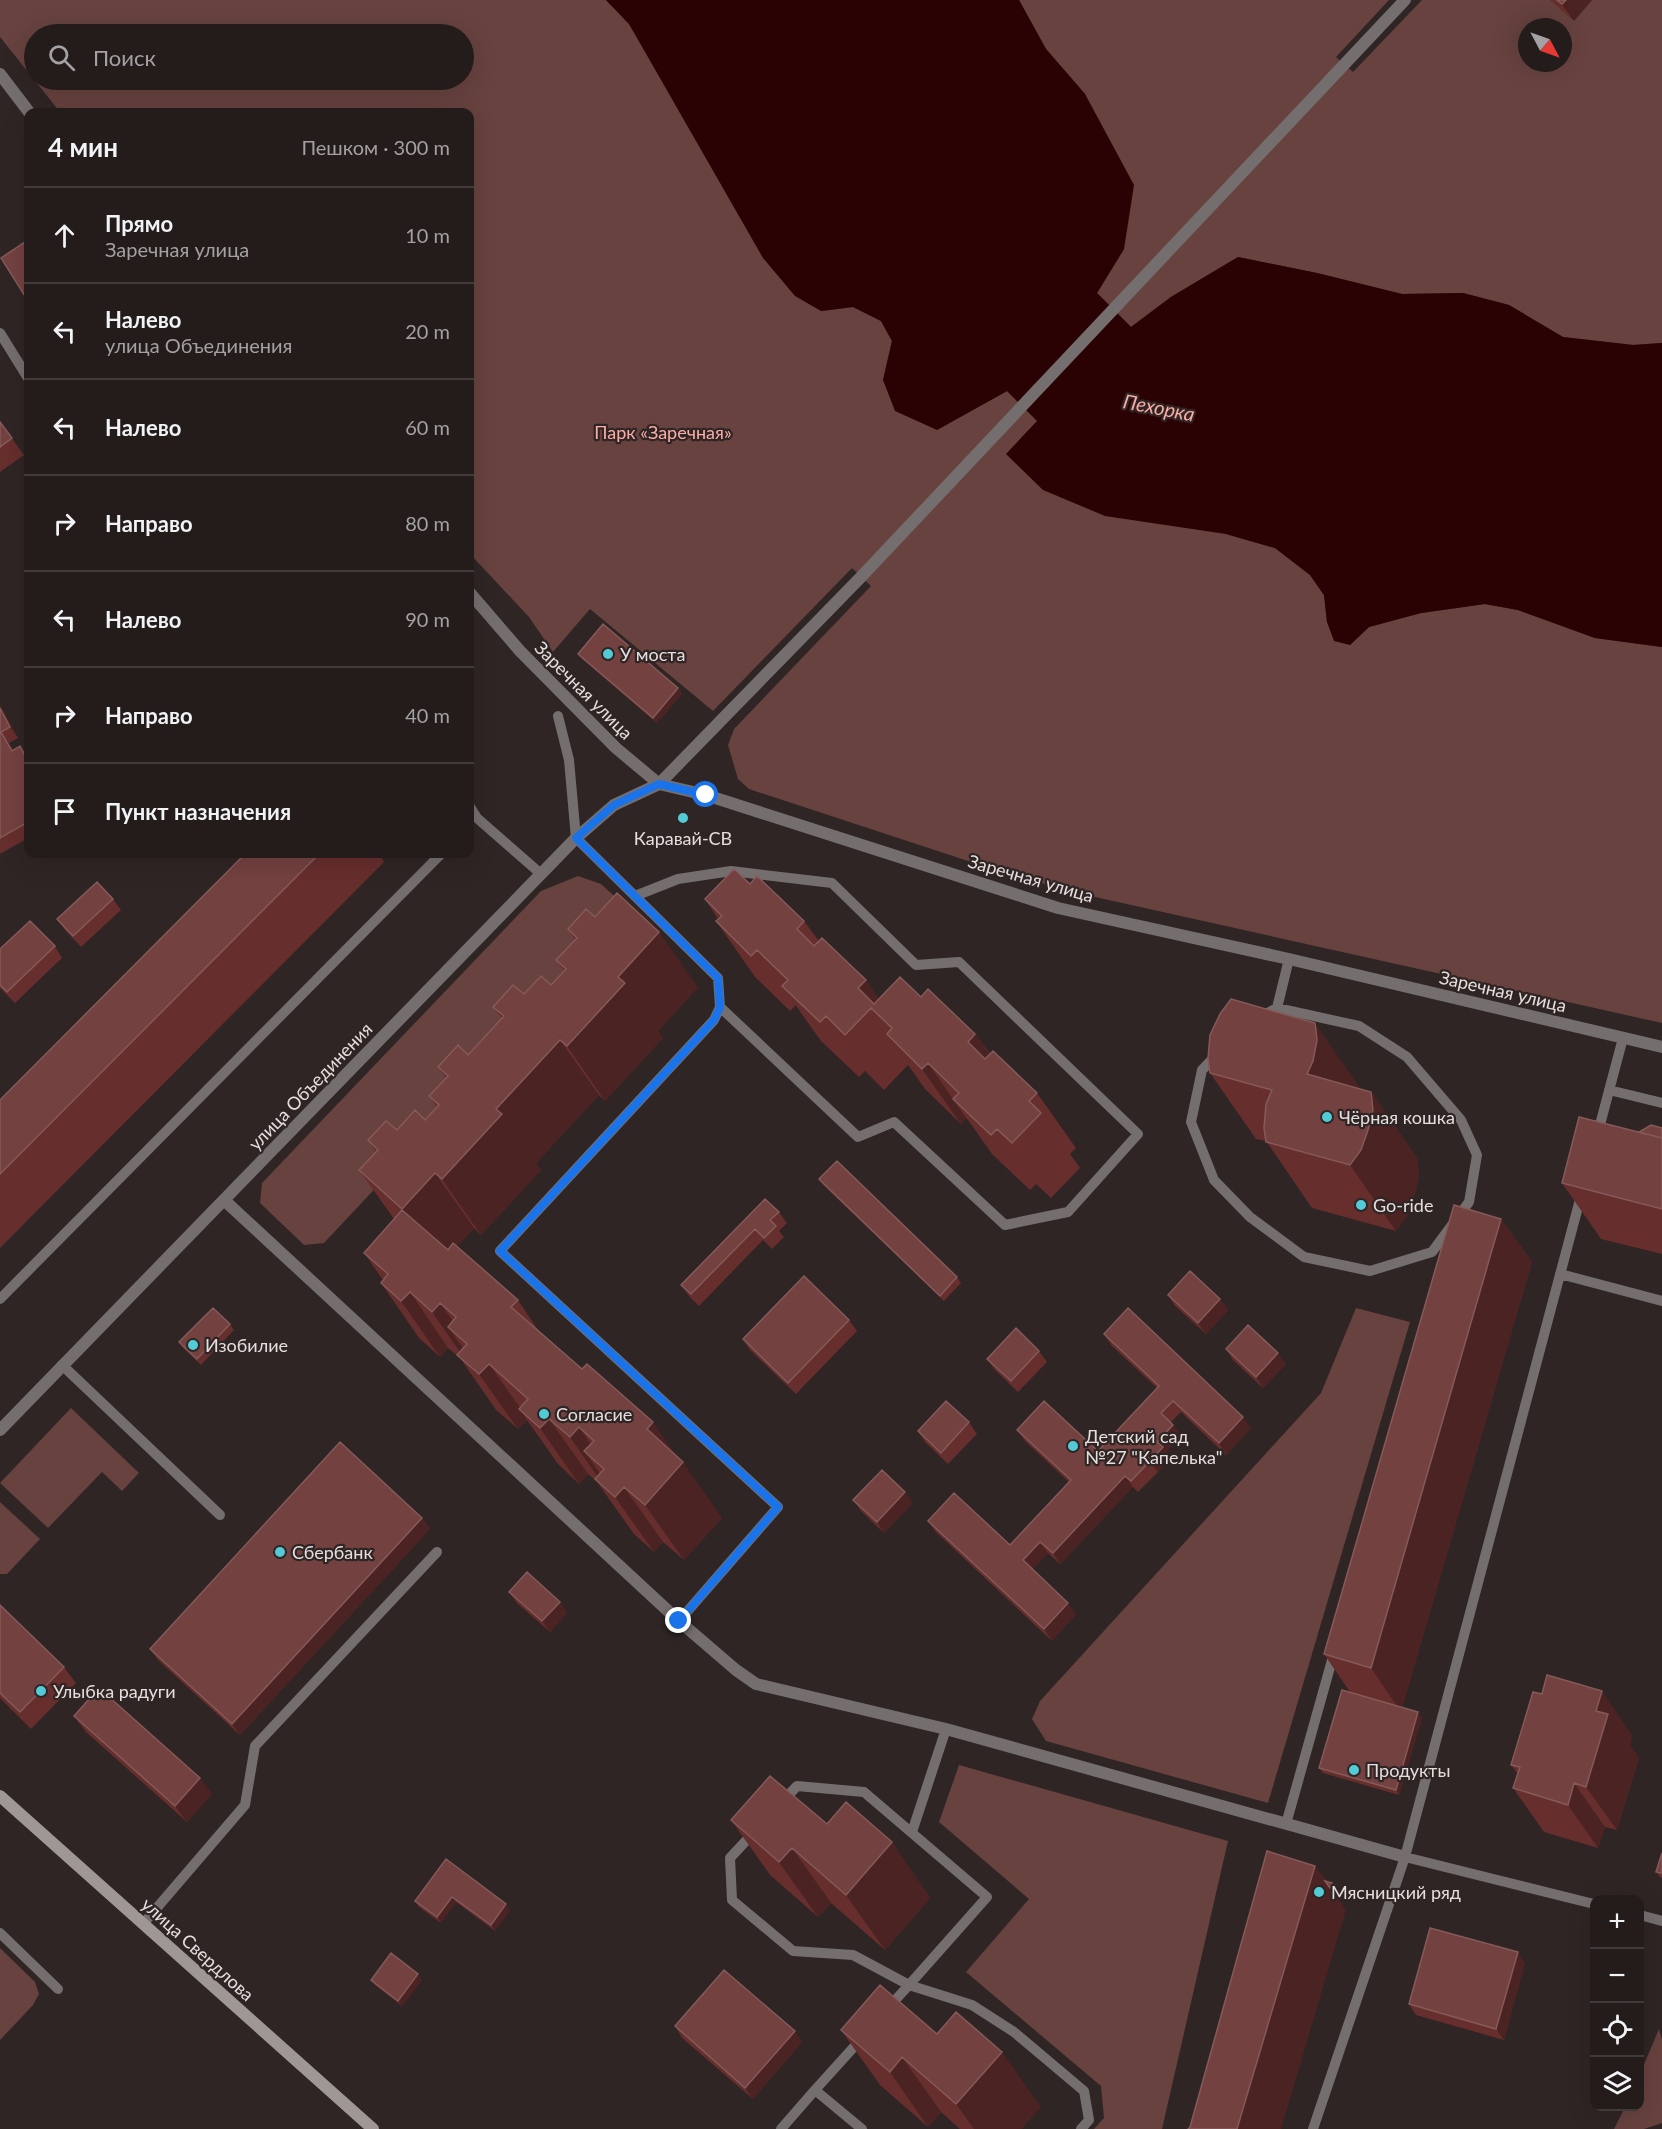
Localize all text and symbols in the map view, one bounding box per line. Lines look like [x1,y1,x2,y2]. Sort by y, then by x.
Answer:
north arrow [1518,18,1572,72]
search box [24,24,474,90]
icon: search [45,41,78,74]
text: Поиск [93,44,156,71]
text: 4 мин [48,131,118,163]
text: Пешком · 300 m [301,135,450,159]
text: Прямо [105,210,173,237]
icon: ahead [48,219,81,252]
text: 10 m [405,223,450,247]
text: Заречная улица [105,237,249,261]
text: Налево [105,306,181,333]
icon: left [48,315,81,348]
text: 20 m [405,319,450,343]
text: улица Объединения [105,333,292,357]
water label: Пехорка [1121,388,1197,426]
icon: left [48,411,81,444]
text: Налево [105,414,181,441]
text: 60 m [405,415,450,439]
park label: Парк «Заречная» [594,421,732,443]
icon: right [48,507,81,540]
text: Направо [105,510,193,537]
text: 80 m [405,511,450,535]
icon: left [48,603,81,636]
text: Налево [105,606,181,633]
text: 90 m [405,607,450,631]
street label: Заречная улица [530,636,638,744]
place label: У моста [620,643,685,665]
marker: У моста [601,647,615,661]
icon: right [48,699,81,732]
text: Направо [105,702,193,729]
text: 40 m [405,703,450,727]
route start [692,781,718,807]
icon: arrive [48,795,81,828]
text: Пункт назначения [105,798,291,825]
marker: Каравай-СВ [676,811,690,825]
place label: Каравай-СВ [634,827,732,849]
street label: Заречная улица [966,850,1096,906]
street label: Заречная улица [1437,966,1569,1016]
street label: улица Объединения [244,1018,376,1154]
place label: Чёрная кошка [1339,1106,1455,1128]
marker: Чёрная кошка [1320,1110,1334,1124]
place label: Go-ride [1373,1194,1433,1216]
marker: Go-ride [1354,1198,1368,1212]
place label: Изобилие [205,1334,288,1356]
marker: Изобилие [186,1338,200,1352]
place label: Согласие [556,1403,632,1425]
marker: Согласие [537,1407,551,1421]
place label: Детский сад №27 "Капелька" [1085,1425,1222,1468]
marker: Детский сад №27 "Капелька" [1066,1439,1080,1453]
place label: Сбербанк [292,1541,373,1563]
marker: Сбербанк [273,1545,287,1559]
route end [665,1607,691,1633]
place label: Улыбка радуги [53,1680,176,1702]
marker: Улыбка радуги [34,1684,48,1698]
place label: Продукты [1366,1759,1450,1781]
marker: Продукты [1347,1763,1361,1777]
place label: Мясницкий ряд [1331,1881,1461,1903]
marker: Мясницкий ряд [1312,1885,1326,1899]
street label: улица Свердлова [137,1893,259,2005]
map controls [1590,1895,1644,2111]
button: + [1590,1895,1644,1949]
button: − [1590,1949,1644,2003]
button: locate [1590,2003,1644,2057]
button: layers [1590,2057,1644,2111]

